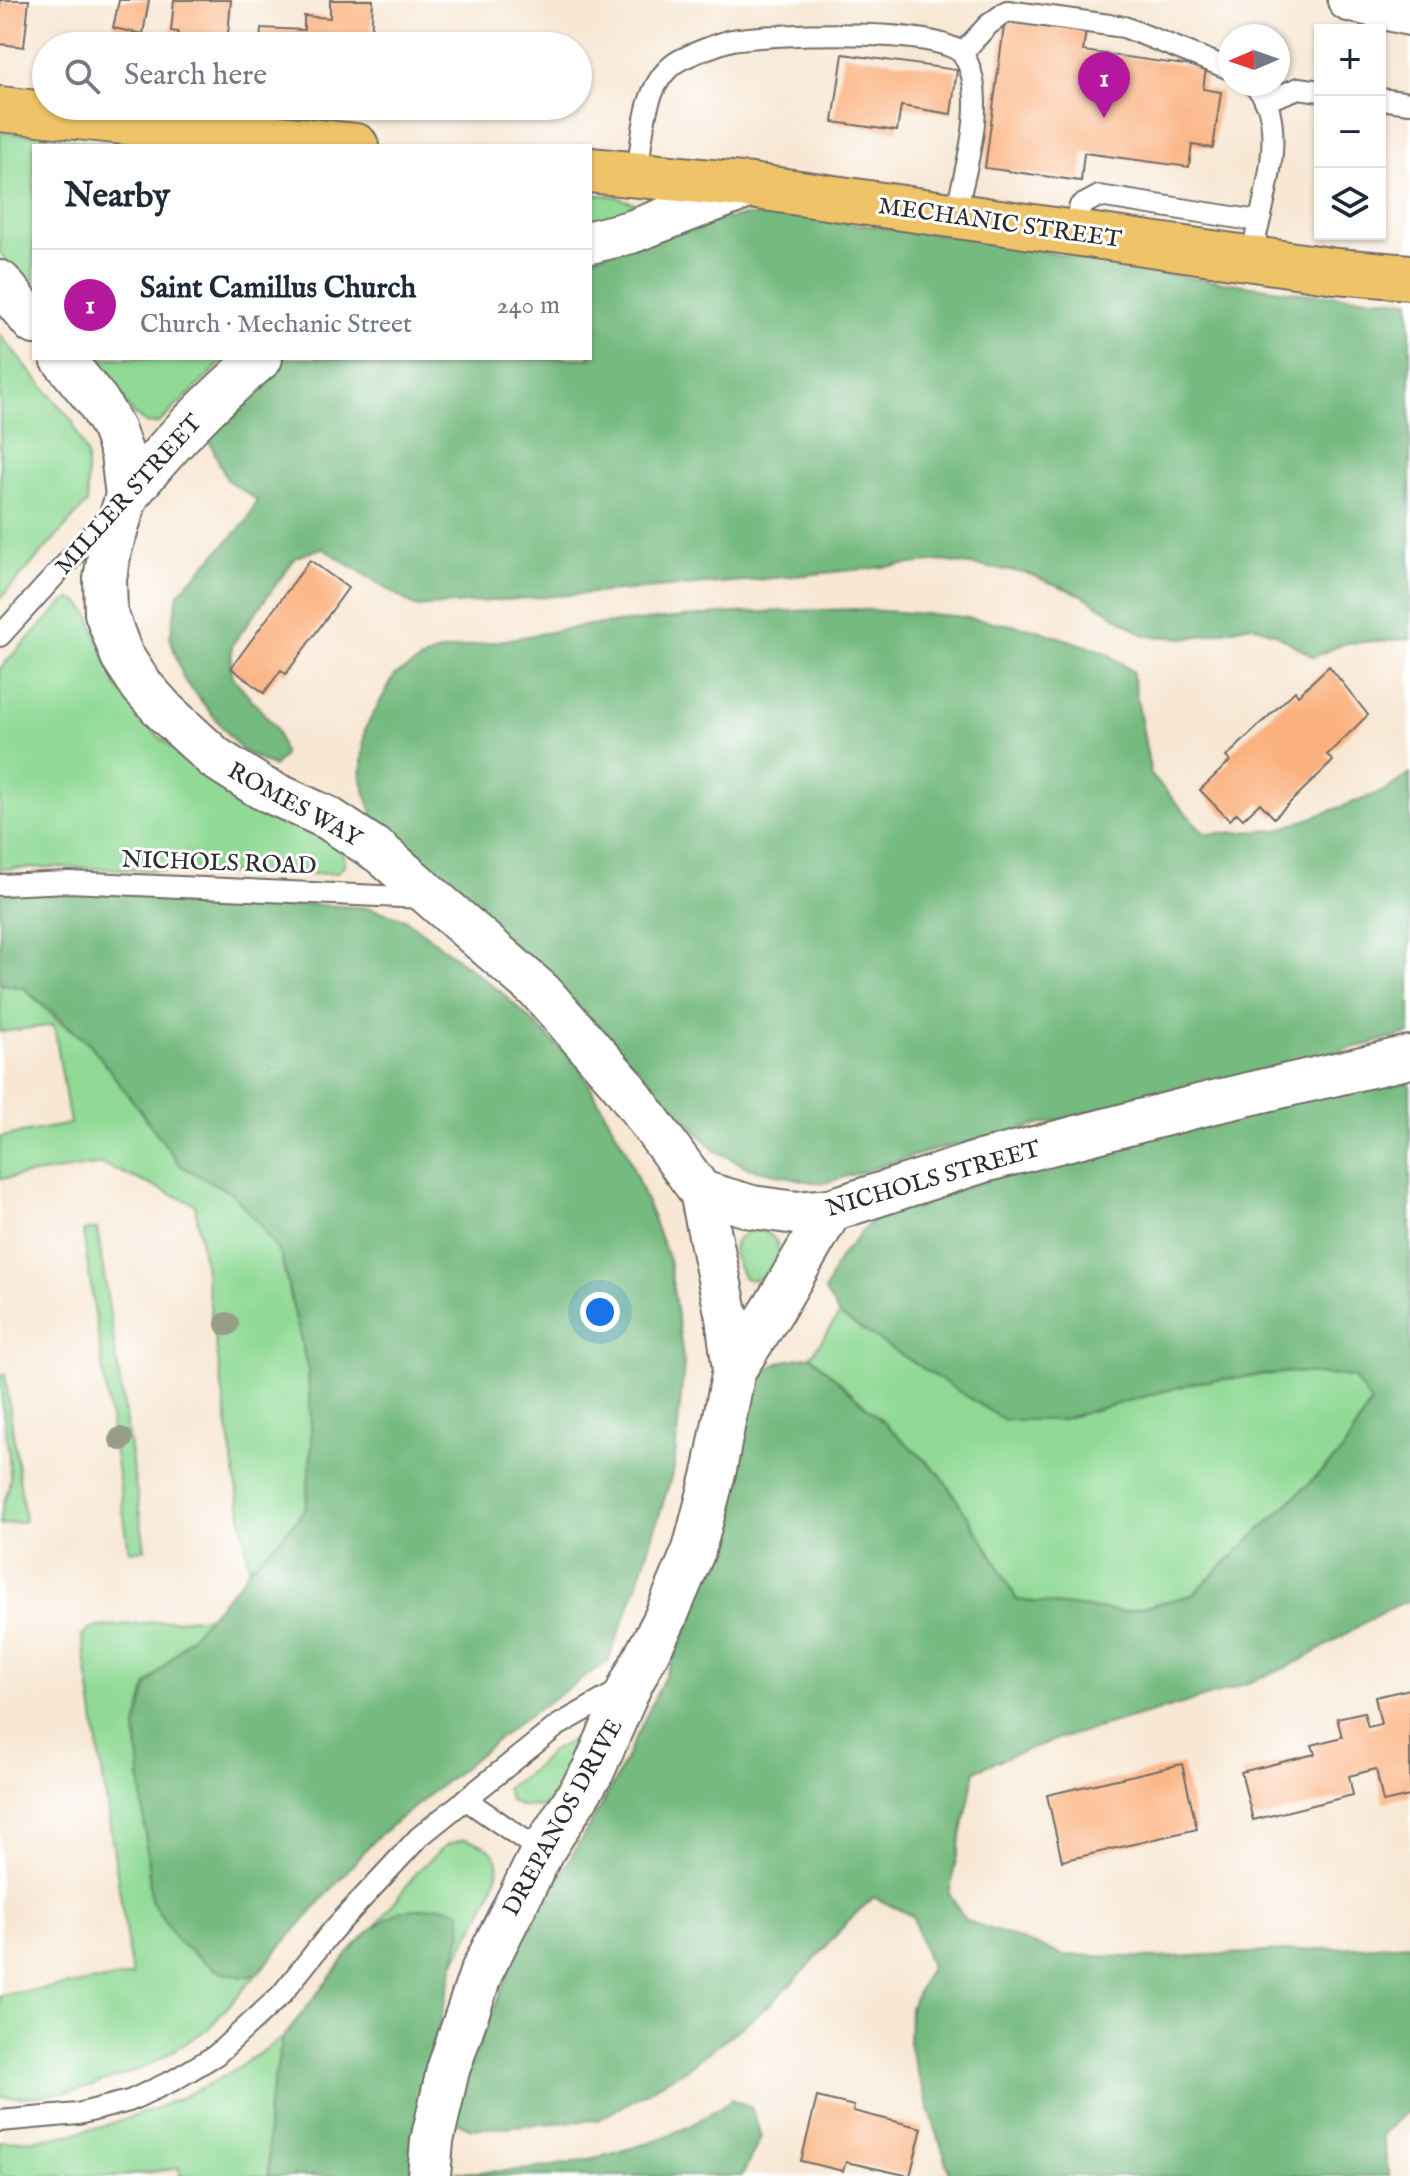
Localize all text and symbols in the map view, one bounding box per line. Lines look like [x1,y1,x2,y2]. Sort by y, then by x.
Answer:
north arrow [1218,24,1290,96]
map controls [1314,24,1386,240]
button: + [1314,24,1386,96]
search box [32,32,592,120]
pin: 1 [1078,52,1130,118]
icon: search [60,54,104,98]
text: Search here [124,57,267,95]
button: − [1314,96,1386,168]
button: layers [1314,168,1386,240]
text: Nearby [64,175,170,218]
street label: MECHANIC STREET [876,191,1124,256]
text: Saint Camillus Church [140,270,416,308]
text: 1 [85,289,95,322]
text: 240 m [497,289,560,322]
text: Church · Mechanic Street [140,308,412,341]
street label: MILLER STREET [49,408,210,582]
street label: ROMES WAY [222,756,368,856]
street label: NICHOLS ROAD [121,845,317,882]
street label: NICHOLS STREET [823,1134,1045,1225]
your location [580,1292,620,1332]
street label: DREPANOS DRIVE [496,1714,630,1922]

